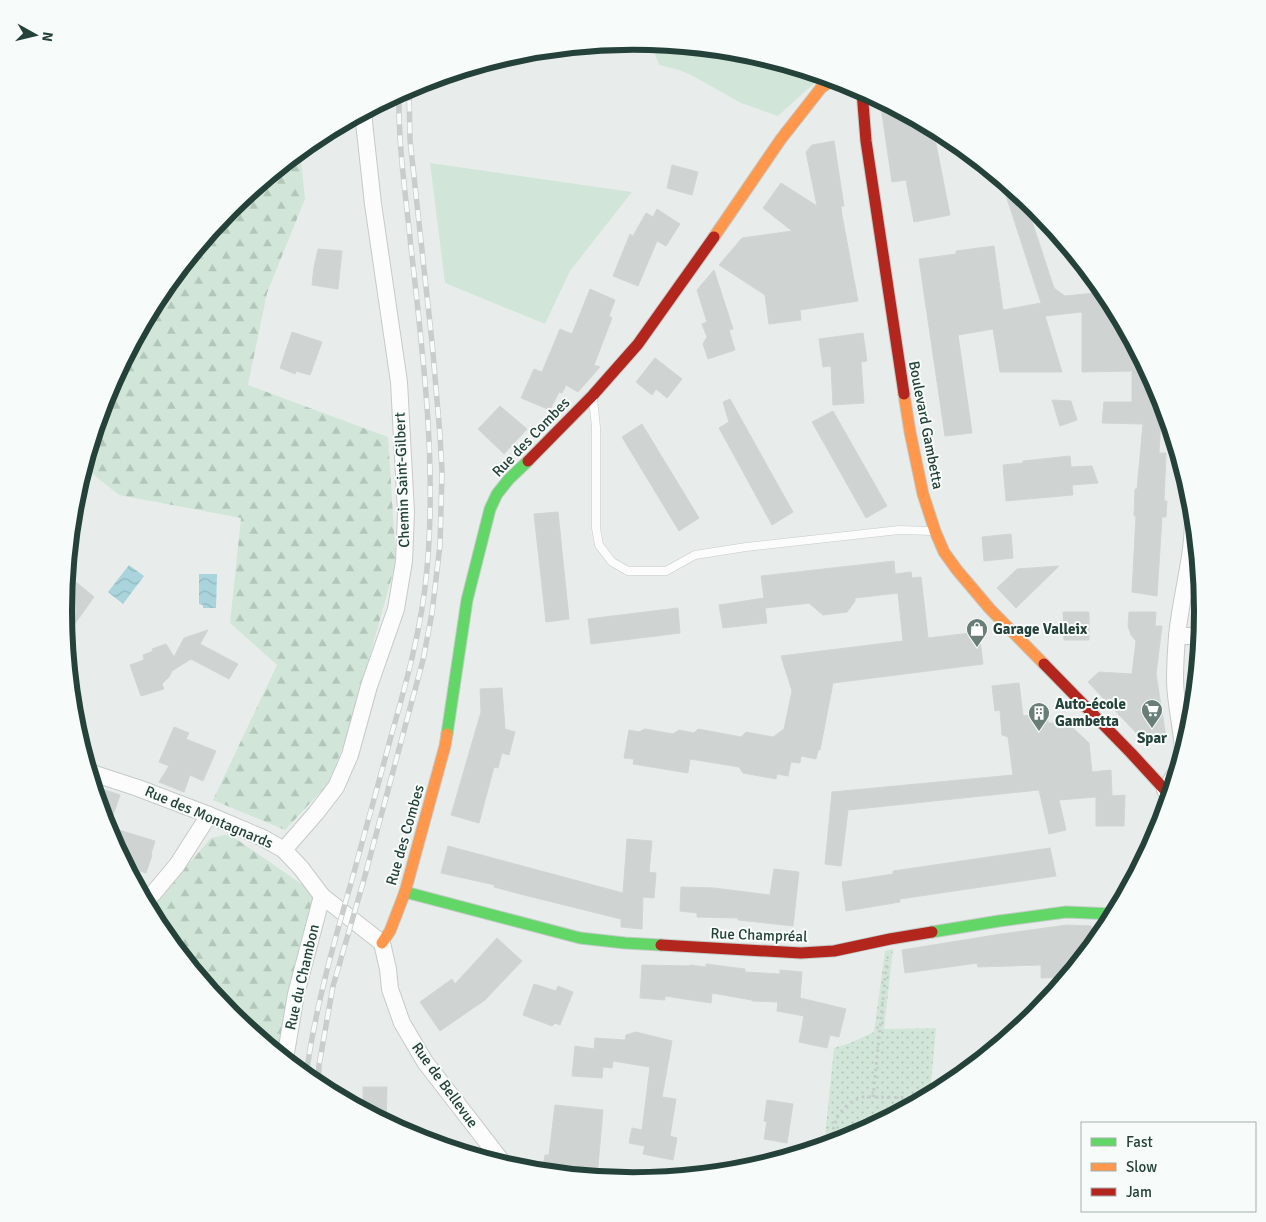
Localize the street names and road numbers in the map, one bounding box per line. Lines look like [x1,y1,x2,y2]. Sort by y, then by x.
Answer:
street label: Boulevard Gambetta [905,359,947,491]
street label: Rue des Combes [489,393,574,481]
street label: Chemin Saint-Gilbert [391,412,413,548]
street label: Rue des Montagnards [142,782,276,852]
street label: Rue des Combes [382,782,428,887]
street label: Rue du Chambon [281,922,323,1032]
street label: Rue Champréal [710,924,808,946]
street label: Rue de Bellevue [408,1039,482,1131]

